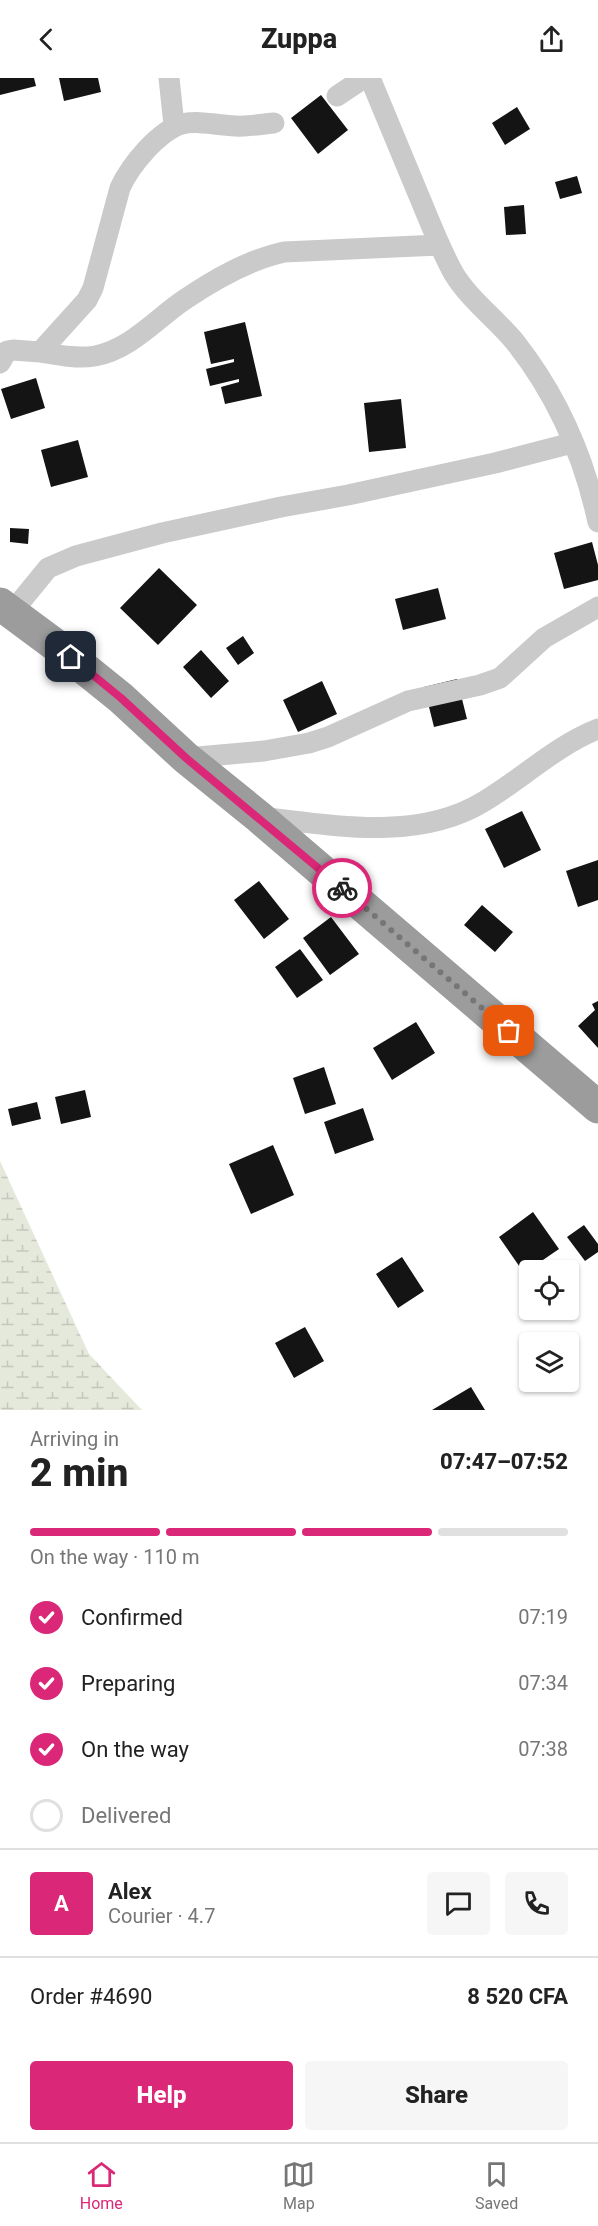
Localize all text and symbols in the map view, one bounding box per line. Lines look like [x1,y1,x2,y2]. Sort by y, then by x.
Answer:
icon: back [30,23,63,56]
text: Zuppa [261,23,337,55]
icon: share [535,23,568,56]
pin [45,631,96,682]
icon: home [54,640,87,673]
courier [312,858,372,918]
icon: bike [326,872,359,905]
pin [483,1005,534,1056]
icon: bag [492,1014,525,1047]
map controls [519,1260,579,1392]
button: locate [519,1260,579,1320]
button: layers [519,1332,579,1392]
text: Arriving in [30,1427,119,1451]
text: 07:47–07:52 [440,1449,568,1474]
text: 2 min [30,1450,128,1496]
text: On the way · 110 m [30,1545,199,1569]
icon: check [30,1601,63,1634]
text: Confirmed [81,1605,183,1630]
text: 07:19 [518,1605,568,1629]
icon: check [30,1667,63,1700]
text: Preparing [81,1671,175,1696]
text: 07:34 [518,1671,568,1695]
icon: check [30,1733,63,1766]
text: On the way [81,1737,189,1762]
text: 07:38 [518,1737,568,1761]
text: Delivered [81,1803,171,1828]
button: chat [427,1872,490,1935]
button: phone [505,1872,568,1935]
text: Alex [108,1879,152,1904]
text: A [54,1891,69,1916]
text: Courier · 4.7 [108,1904,215,1928]
text: Order #4690 [30,1984,152,2009]
text: 8 520 CFA [467,1984,568,2009]
button: Help [30,2061,293,2130]
button: Share [305,2061,568,2130]
tab: Home [80,2158,123,2213]
tab: Map [282,2158,315,2213]
tab: Saved [475,2158,518,2213]

